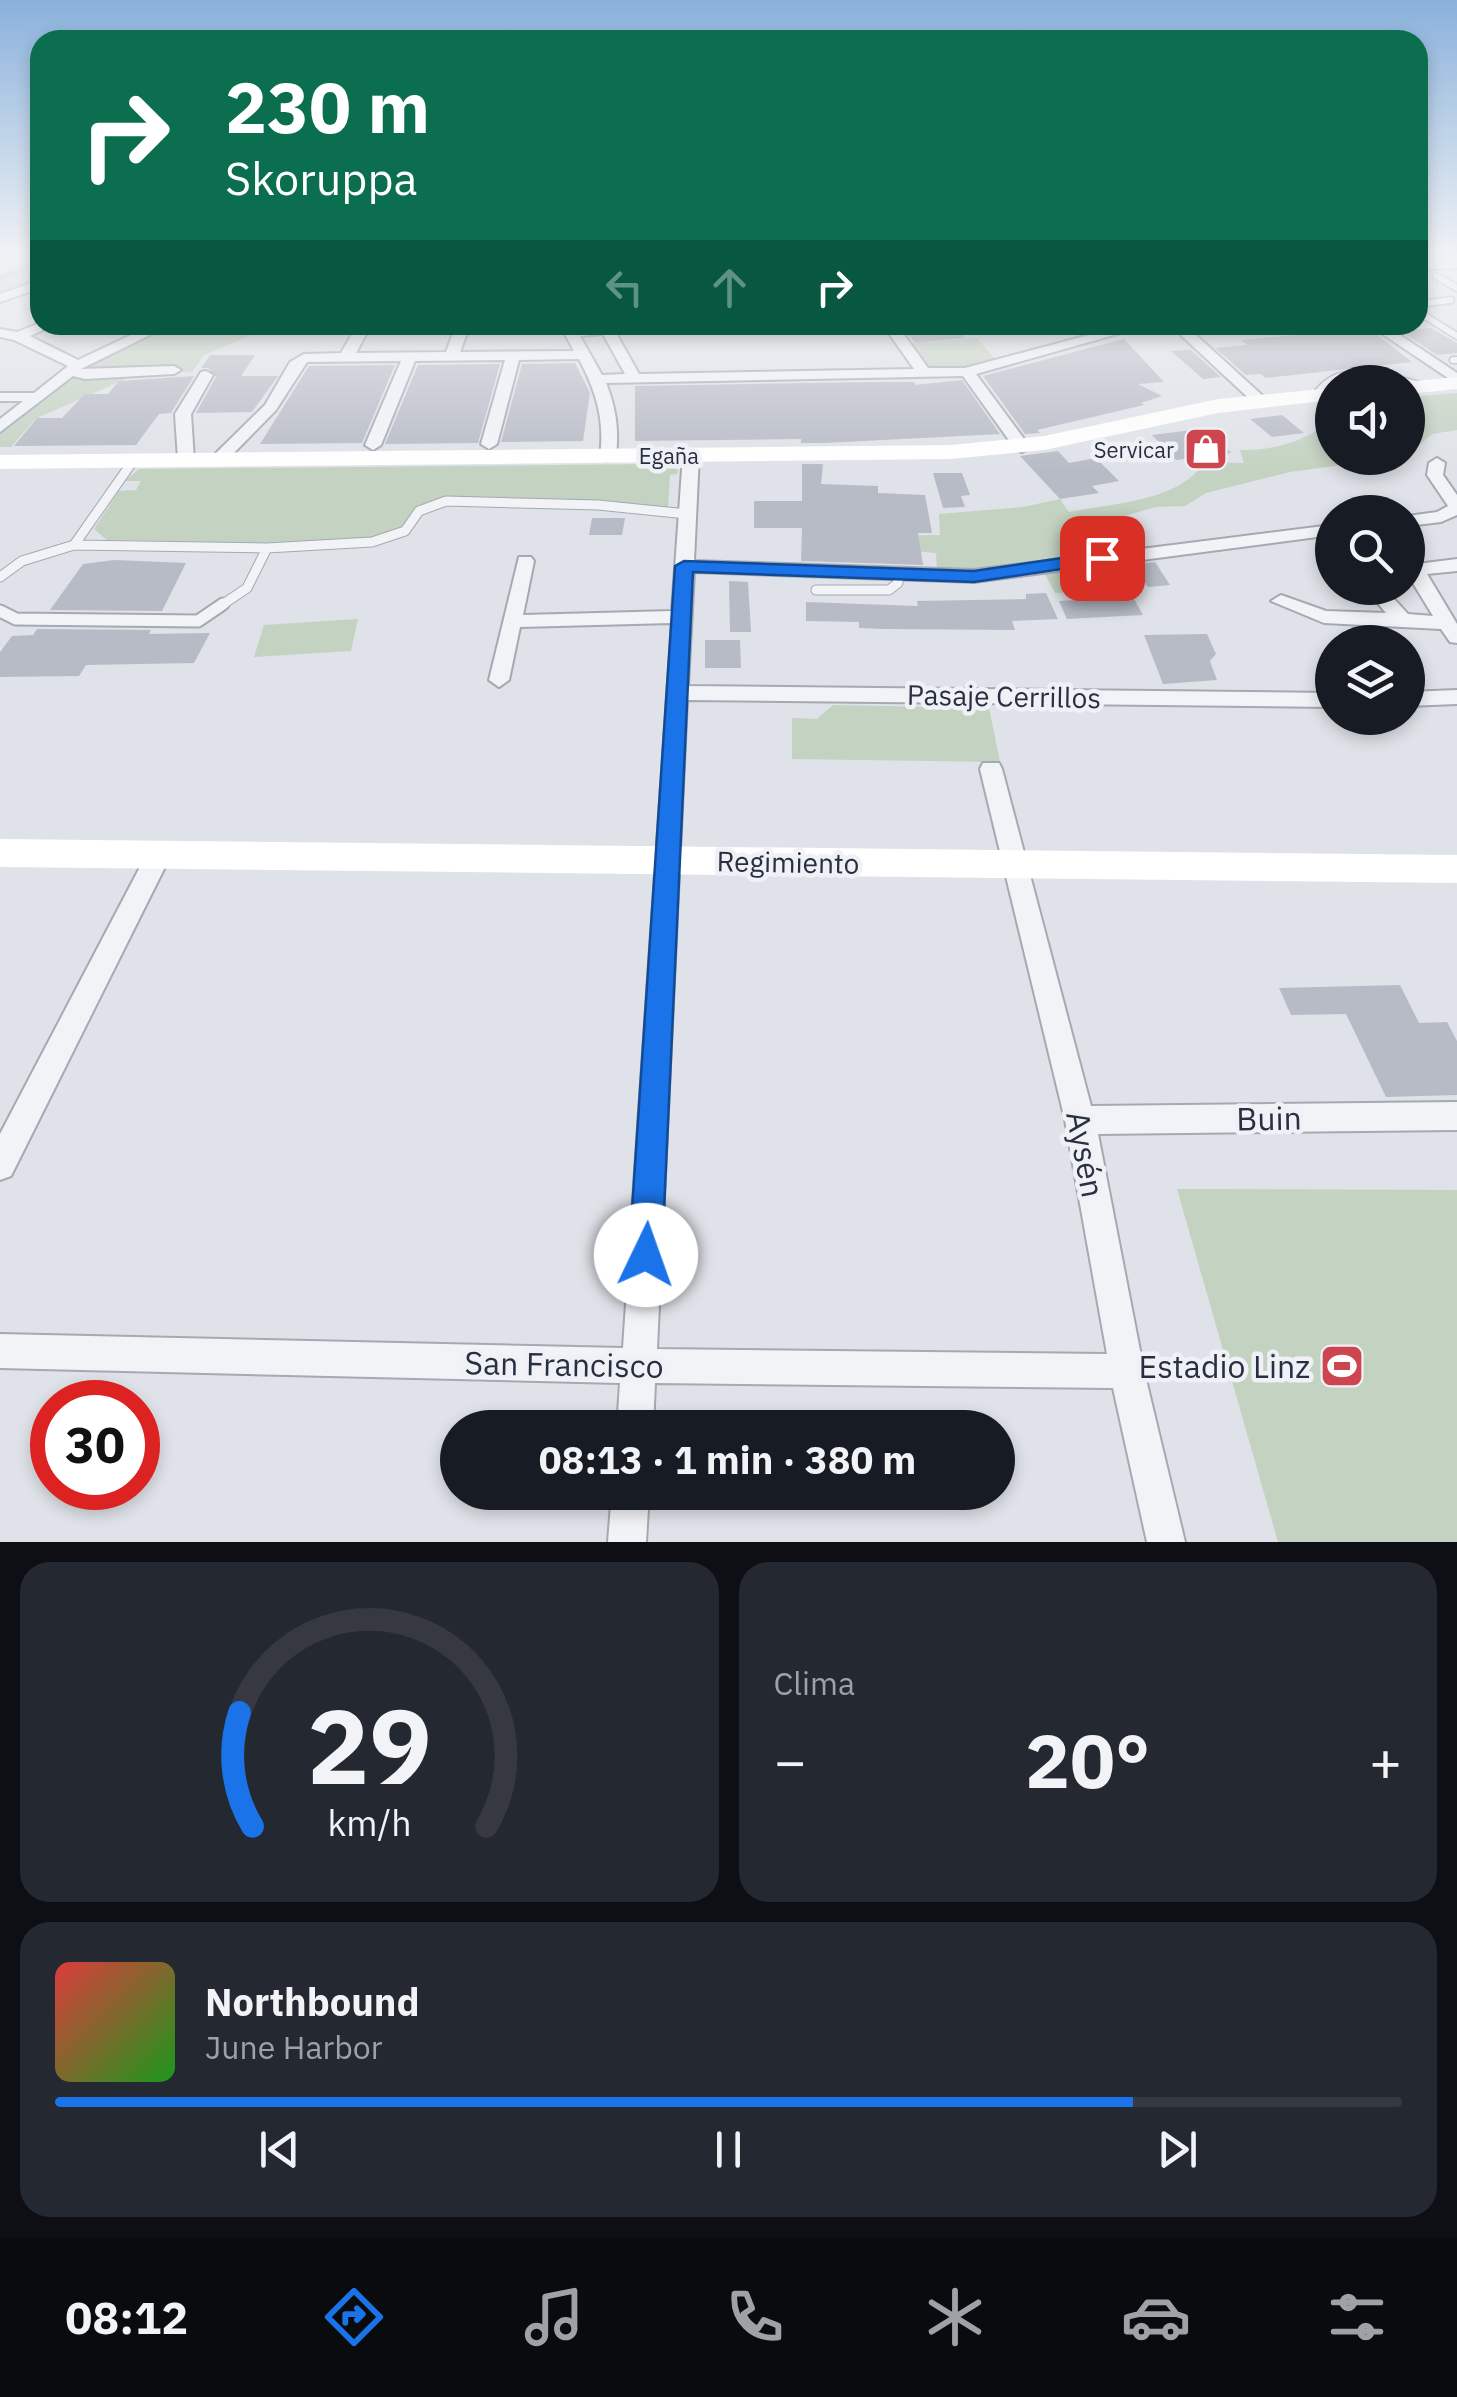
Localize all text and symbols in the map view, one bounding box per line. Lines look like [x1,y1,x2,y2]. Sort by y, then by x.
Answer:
text: 230 m [225,61,430,152]
icon: right [60,70,190,200]
text: Skoruppa [225,149,418,207]
icon: left [597,260,652,315]
icon: ahead [702,260,757,315]
icon: right [807,260,862,315]
map controls [1315,365,1425,735]
button: sound [1315,365,1425,475]
shop icon: Servicar [1183,426,1229,472]
place label: Servicar [1094,435,1174,464]
street label: Egaña [639,441,699,470]
button: search [1315,495,1425,605]
pin [1060,516,1145,601]
icon: arrive [1075,531,1130,586]
button: layers [1315,625,1425,735]
street label: Pasaje Cerrillos [907,676,1101,716]
street label: Regimiento [716,842,860,882]
street label: Buin [1236,1096,1302,1140]
street label: Aysén [1057,1107,1115,1201]
position arrow [594,1203,698,1307]
street label: San Francisco [464,1341,664,1387]
sports icon: Estadio Linz [1319,1343,1365,1389]
place label: Estadio Linz [1139,1345,1310,1387]
speed limit sign: 30 [30,1380,160,1510]
text: 08:13 · 1 min · 380 m [539,1435,916,1484]
text: Clima [774,1662,855,1704]
text: 29 [307,1677,432,1813]
text: 20° [1025,1711,1150,1809]
text: − [774,1725,807,1796]
text: + [1369,1725,1402,1796]
text: km/h [327,1799,411,1846]
text: Northbound [205,1977,420,2026]
text: June Harbor [205,2026,382,2068]
icon: previous [252,2122,307,2177]
icon: pause [701,2122,756,2177]
icon: next [1150,2122,1205,2177]
icon: directions [319,2282,389,2352]
icon: music [519,2282,589,2352]
icon: phone [720,2282,790,2352]
icon: climate [920,2282,990,2352]
icon: car [1121,2282,1191,2352]
icon: filters [1322,2282,1392,2352]
text: 08:12 [65,2288,188,2346]

